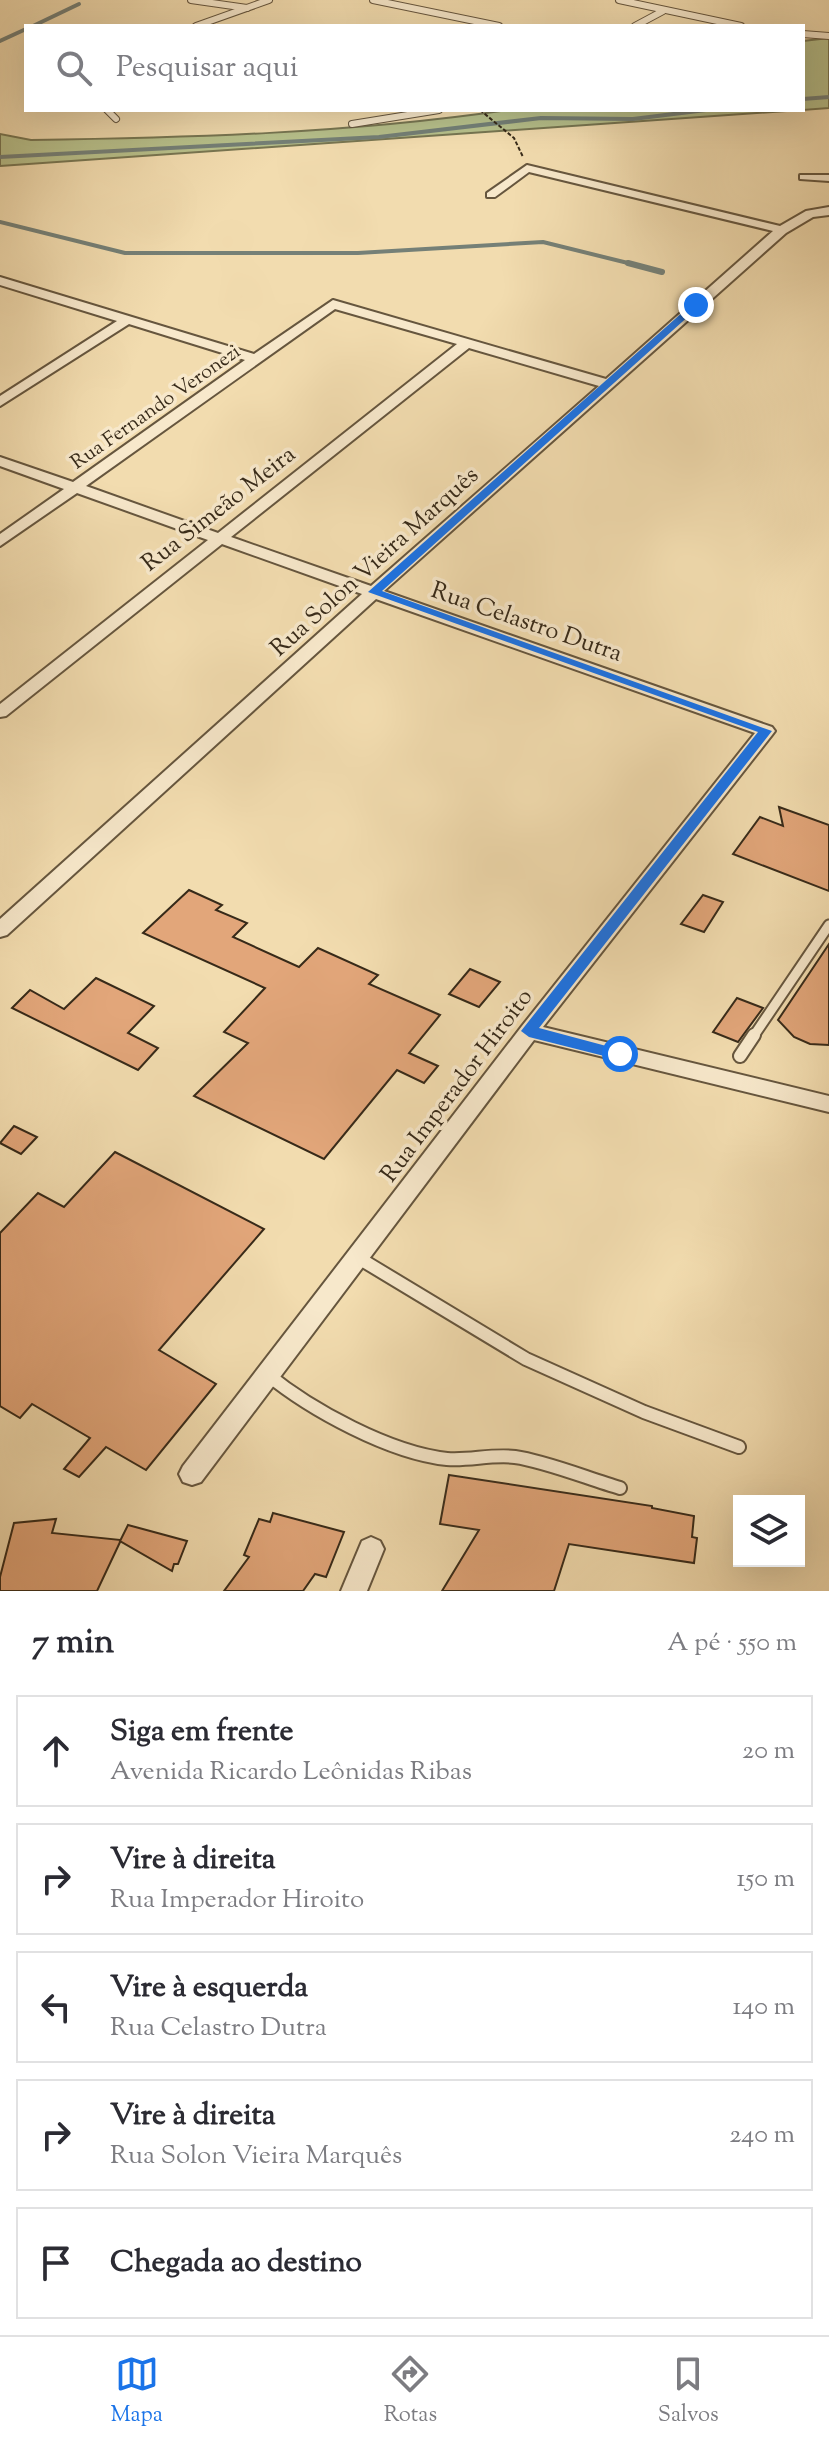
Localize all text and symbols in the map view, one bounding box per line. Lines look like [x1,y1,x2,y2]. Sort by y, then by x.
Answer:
search box [24,24,805,112]
icon: search [52,46,96,90]
text: Pesquisar aqui [116,47,298,90]
route end [678,287,714,323]
street label: Rua Fernando Veronezi [66,338,248,478]
street label: Rua Simeão Meira [135,439,303,581]
street label: Rua Solon Vieira Marquês [264,460,487,665]
street label: Rua Celastro Dutra [426,574,626,672]
street label: Rua Imperador Hiroito [373,982,542,1190]
route start [602,1036,638,1072]
map controls [733,1495,805,1567]
button: layers [733,1495,805,1567]
text: 7 min [32,1619,114,1668]
text: A pé · 550 m [667,1625,797,1662]
text: Siga em frente [110,1711,294,1754]
icon: ahead [34,1729,78,1773]
text: 20 m [742,1733,795,1770]
text: Avenida Ricardo Leônidas Ribas [110,1754,472,1791]
text: Vire à direita [110,1839,276,1882]
icon: right [34,1857,78,1901]
text: 150 m [736,1861,795,1898]
text: Rua Imperador Hiroito [110,1882,364,1919]
text: Vire à esquerda [110,1967,308,2010]
icon: left [34,1985,78,2029]
text: 140 m [732,1989,795,2026]
text: Rua Celastro Dutra [110,2010,327,2047]
text: Vire à direita [110,2095,276,2138]
icon: right [34,2113,78,2157]
text: 240 m [729,2117,795,2154]
text: Rua Solon Vieira Marquês [110,2138,402,2175]
icon: arrive [34,2241,78,2285]
text: Chegada ao destino [110,2242,362,2285]
tab: Mapa [110,2352,163,2432]
tab: Rotas [384,2352,437,2432]
tab: Salvos [658,2352,719,2432]

